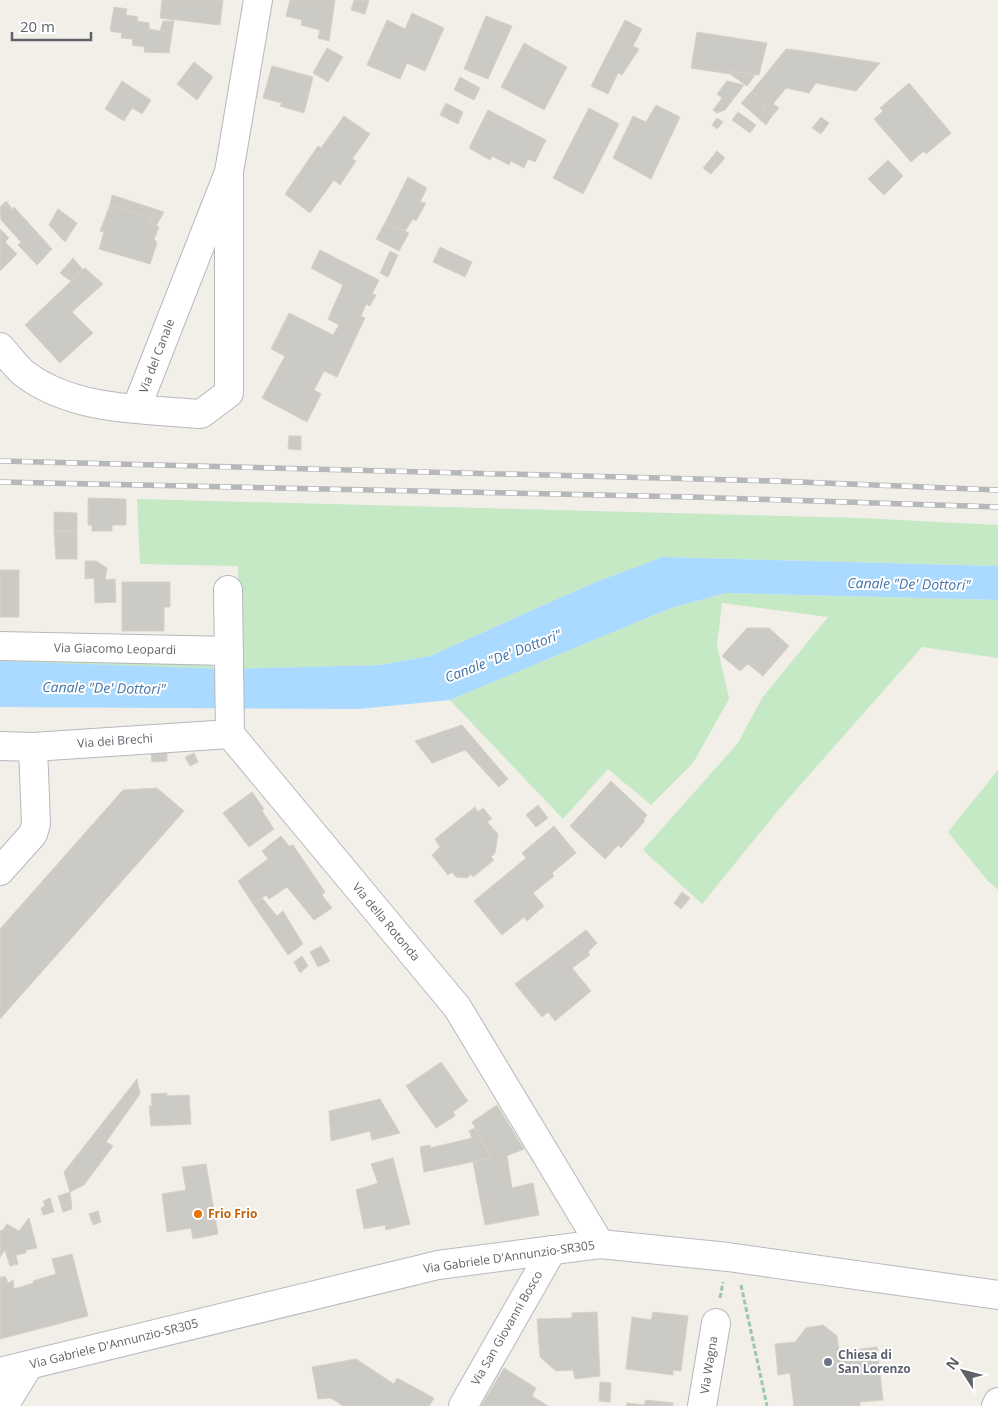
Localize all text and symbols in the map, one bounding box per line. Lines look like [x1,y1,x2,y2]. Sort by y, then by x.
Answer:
scale bar [12,10,91,42]
text: 20 m [20,16,55,36]
street label: Via del Canale [135,316,179,395]
water label: Canale "De' Dottori" [847,573,971,594]
water label: Canale "De' Dottori" [442,624,564,687]
street label: Via Giacomo Leopardi [54,639,176,658]
water label: Canale "De' Dottori" [42,677,166,698]
street label: Via dei Brechi [77,729,153,752]
street label: Via della Rotonda [349,879,424,964]
place label: Frio Frio [208,1205,257,1222]
marker: Frio Frio [192,1208,204,1220]
street label: Via Gabriele D'Annunzio-SR305 [422,1236,596,1277]
street label: Via San Giovanni Bosco [467,1267,546,1388]
street label: Via Gabriele D'Annunzio-SR305 [28,1314,200,1373]
street label: Via Wagna [696,1335,721,1395]
place label: Chiesa di San Lorenzo [838,1346,911,1377]
north arrow [938,1346,988,1396]
text: N [941,1353,963,1373]
marker: Chiesa di San Lorenzo [822,1356,834,1368]

